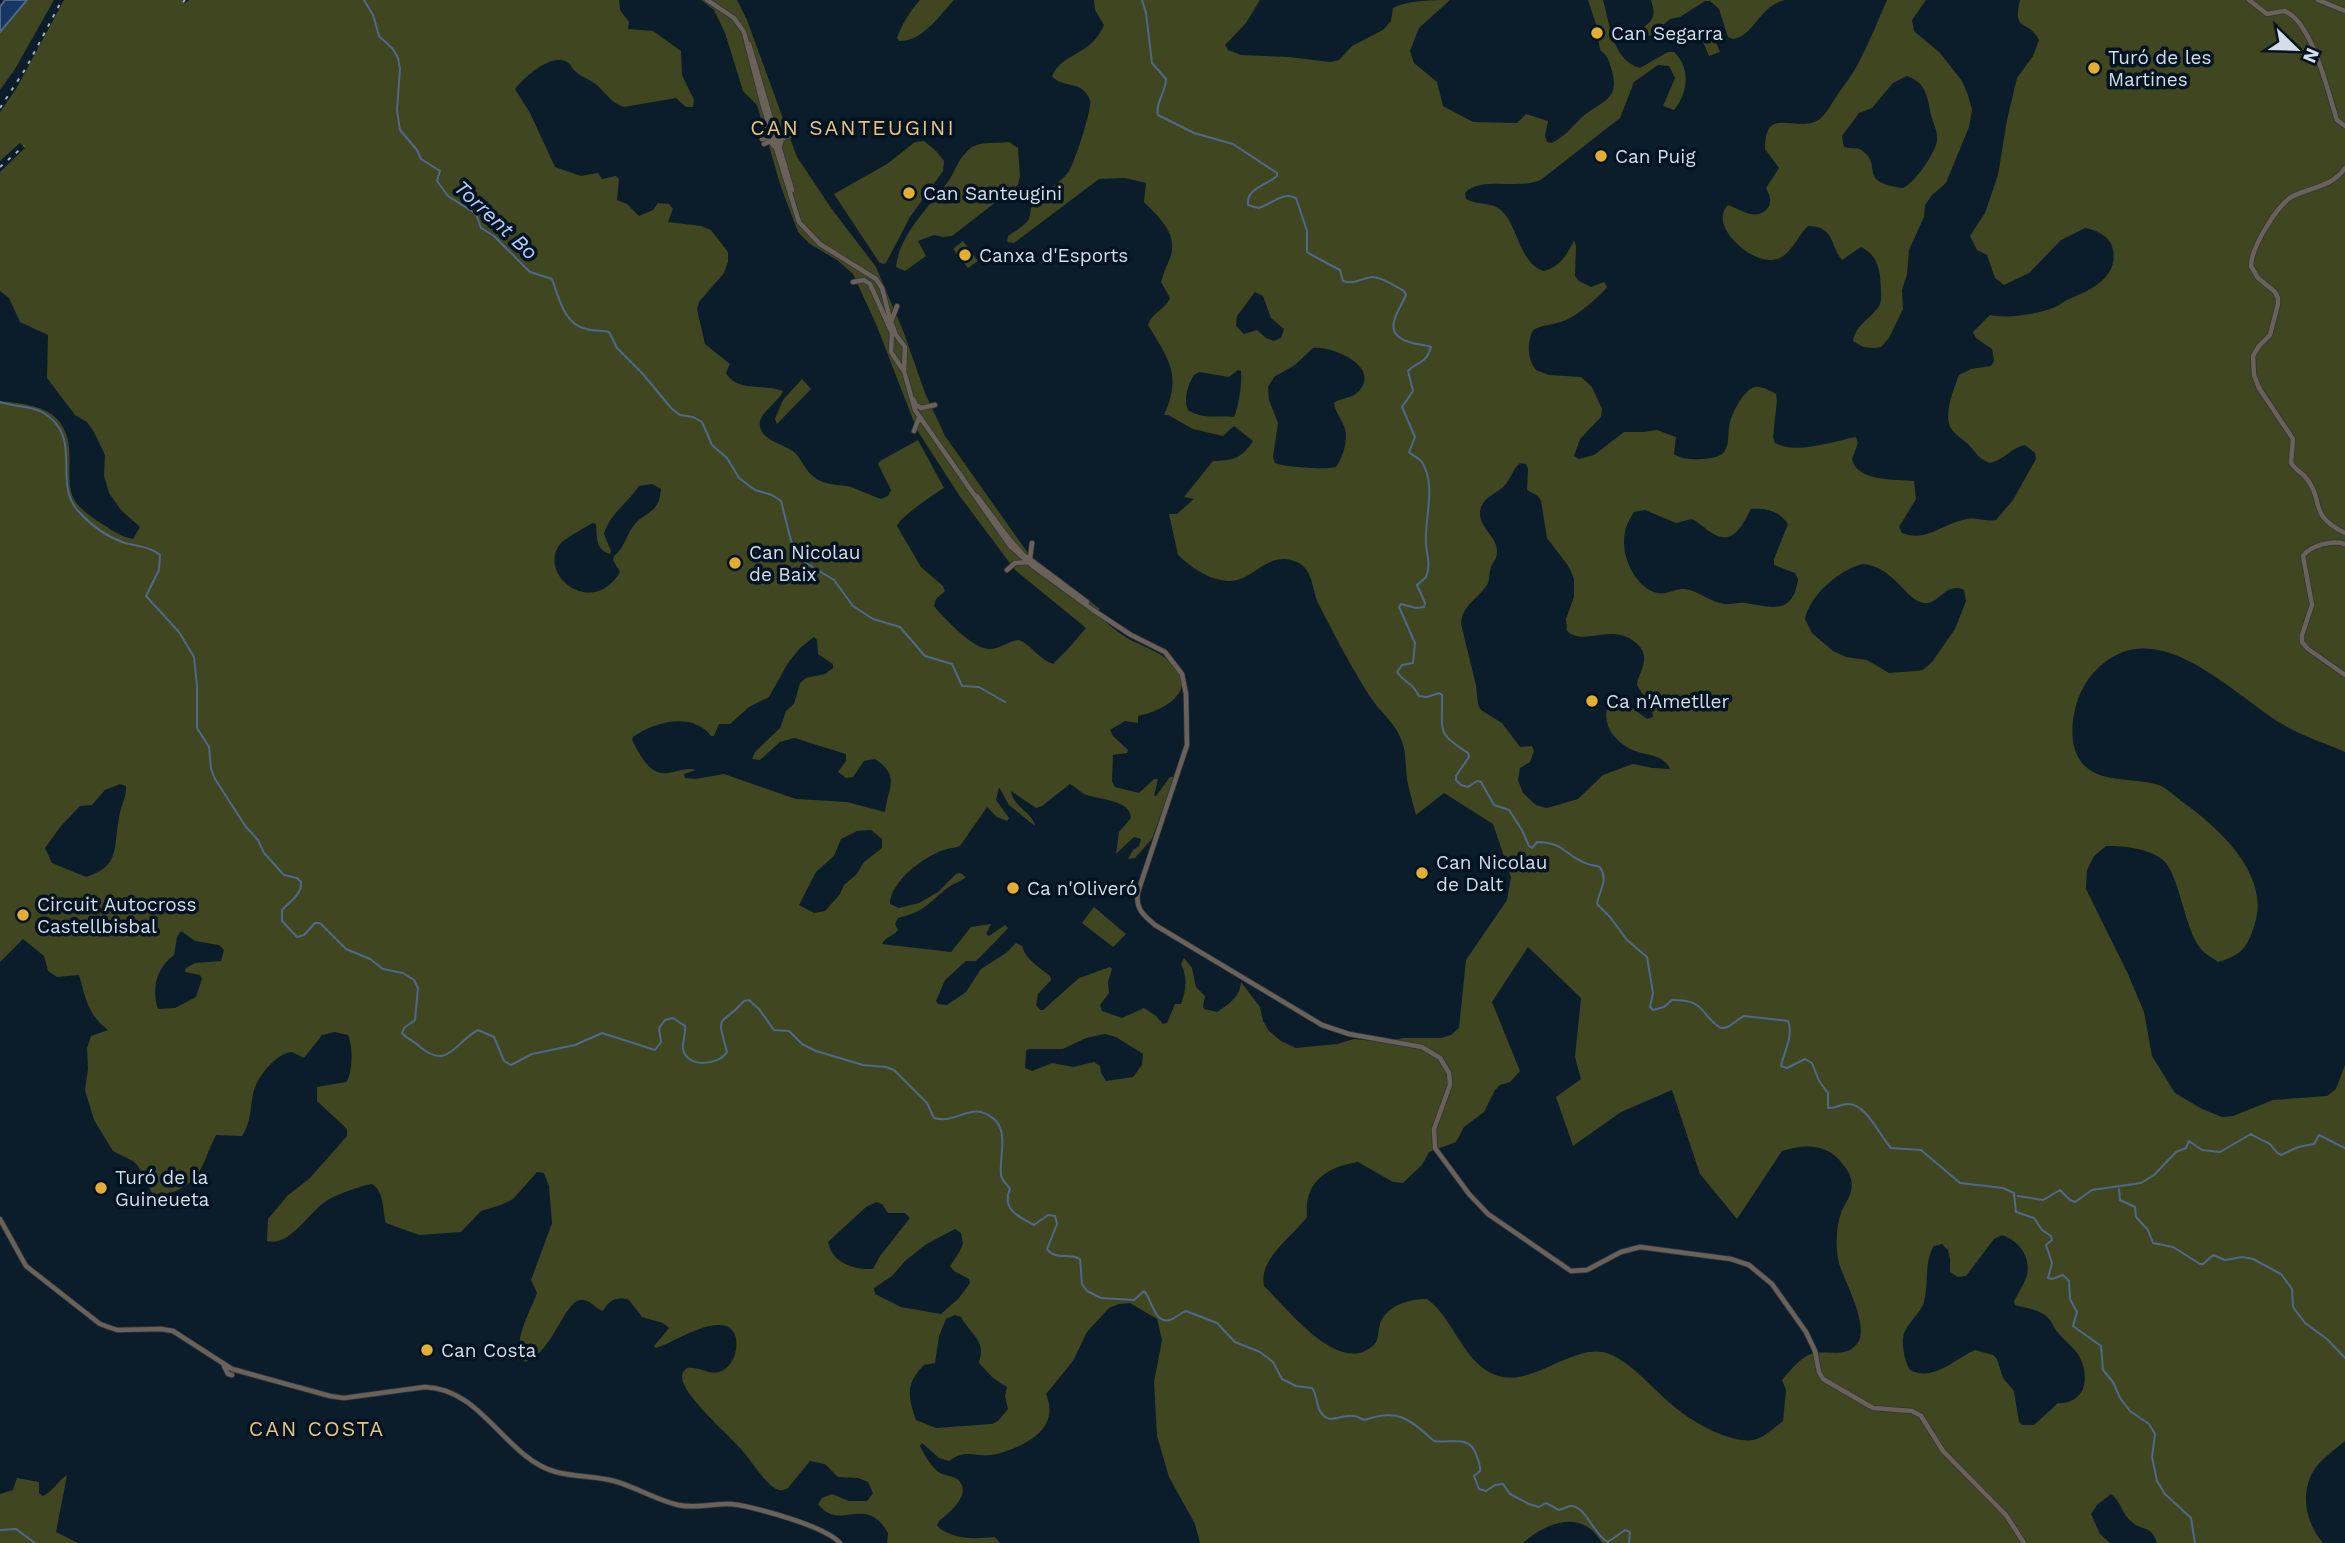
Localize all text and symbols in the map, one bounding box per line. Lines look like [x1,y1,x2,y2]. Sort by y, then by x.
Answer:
north arrow [2261,14,2331,84]
place label: Can Segarra [1611,22,1723,45]
marker: Can Segarra [1589,25,1605,41]
text: N [2298,44,2325,66]
place label: Turó de les Martines [2108,46,2211,91]
marker: Turó de les Martines [2086,60,2102,76]
district label: CAN SANTEUGINI [750,115,956,140]
place label: Can Puig [1615,145,1696,168]
marker: Can Puig [1593,148,1609,164]
water label: Torrent Bo [449,175,543,265]
place label: Can Santeugini [923,182,1062,205]
marker: Can Santeugini [901,185,917,201]
place label: Canxa d'Esports [979,244,1128,267]
marker: Canxa d'Esports [957,247,973,263]
place label: Can Nicolau de Baix [749,541,860,586]
marker: Can Nicolau de Baix [727,555,743,571]
place label: Ca n'Ametller [1606,690,1730,713]
marker: Ca n'Ametller [1584,693,1600,709]
place label: Can Nicolau de Dalt [1436,851,1547,896]
marker: Can Nicolau de Dalt [1414,865,1430,881]
place label: Ca n'Oliveró [1027,877,1137,900]
marker: Ca n'Oliveró [1005,880,1021,896]
place label: Circuit Autocross Castellbisbal [37,893,197,938]
marker: Circuit Autocross Castellbisbal [15,907,31,923]
place label: Turó de la Guineueta [115,1166,210,1211]
marker: Turó de la Guineueta [93,1180,109,1196]
place label: Can Costa [441,1339,536,1362]
marker: Can Costa [419,1342,435,1358]
district label: CAN COSTA [249,1416,385,1441]

